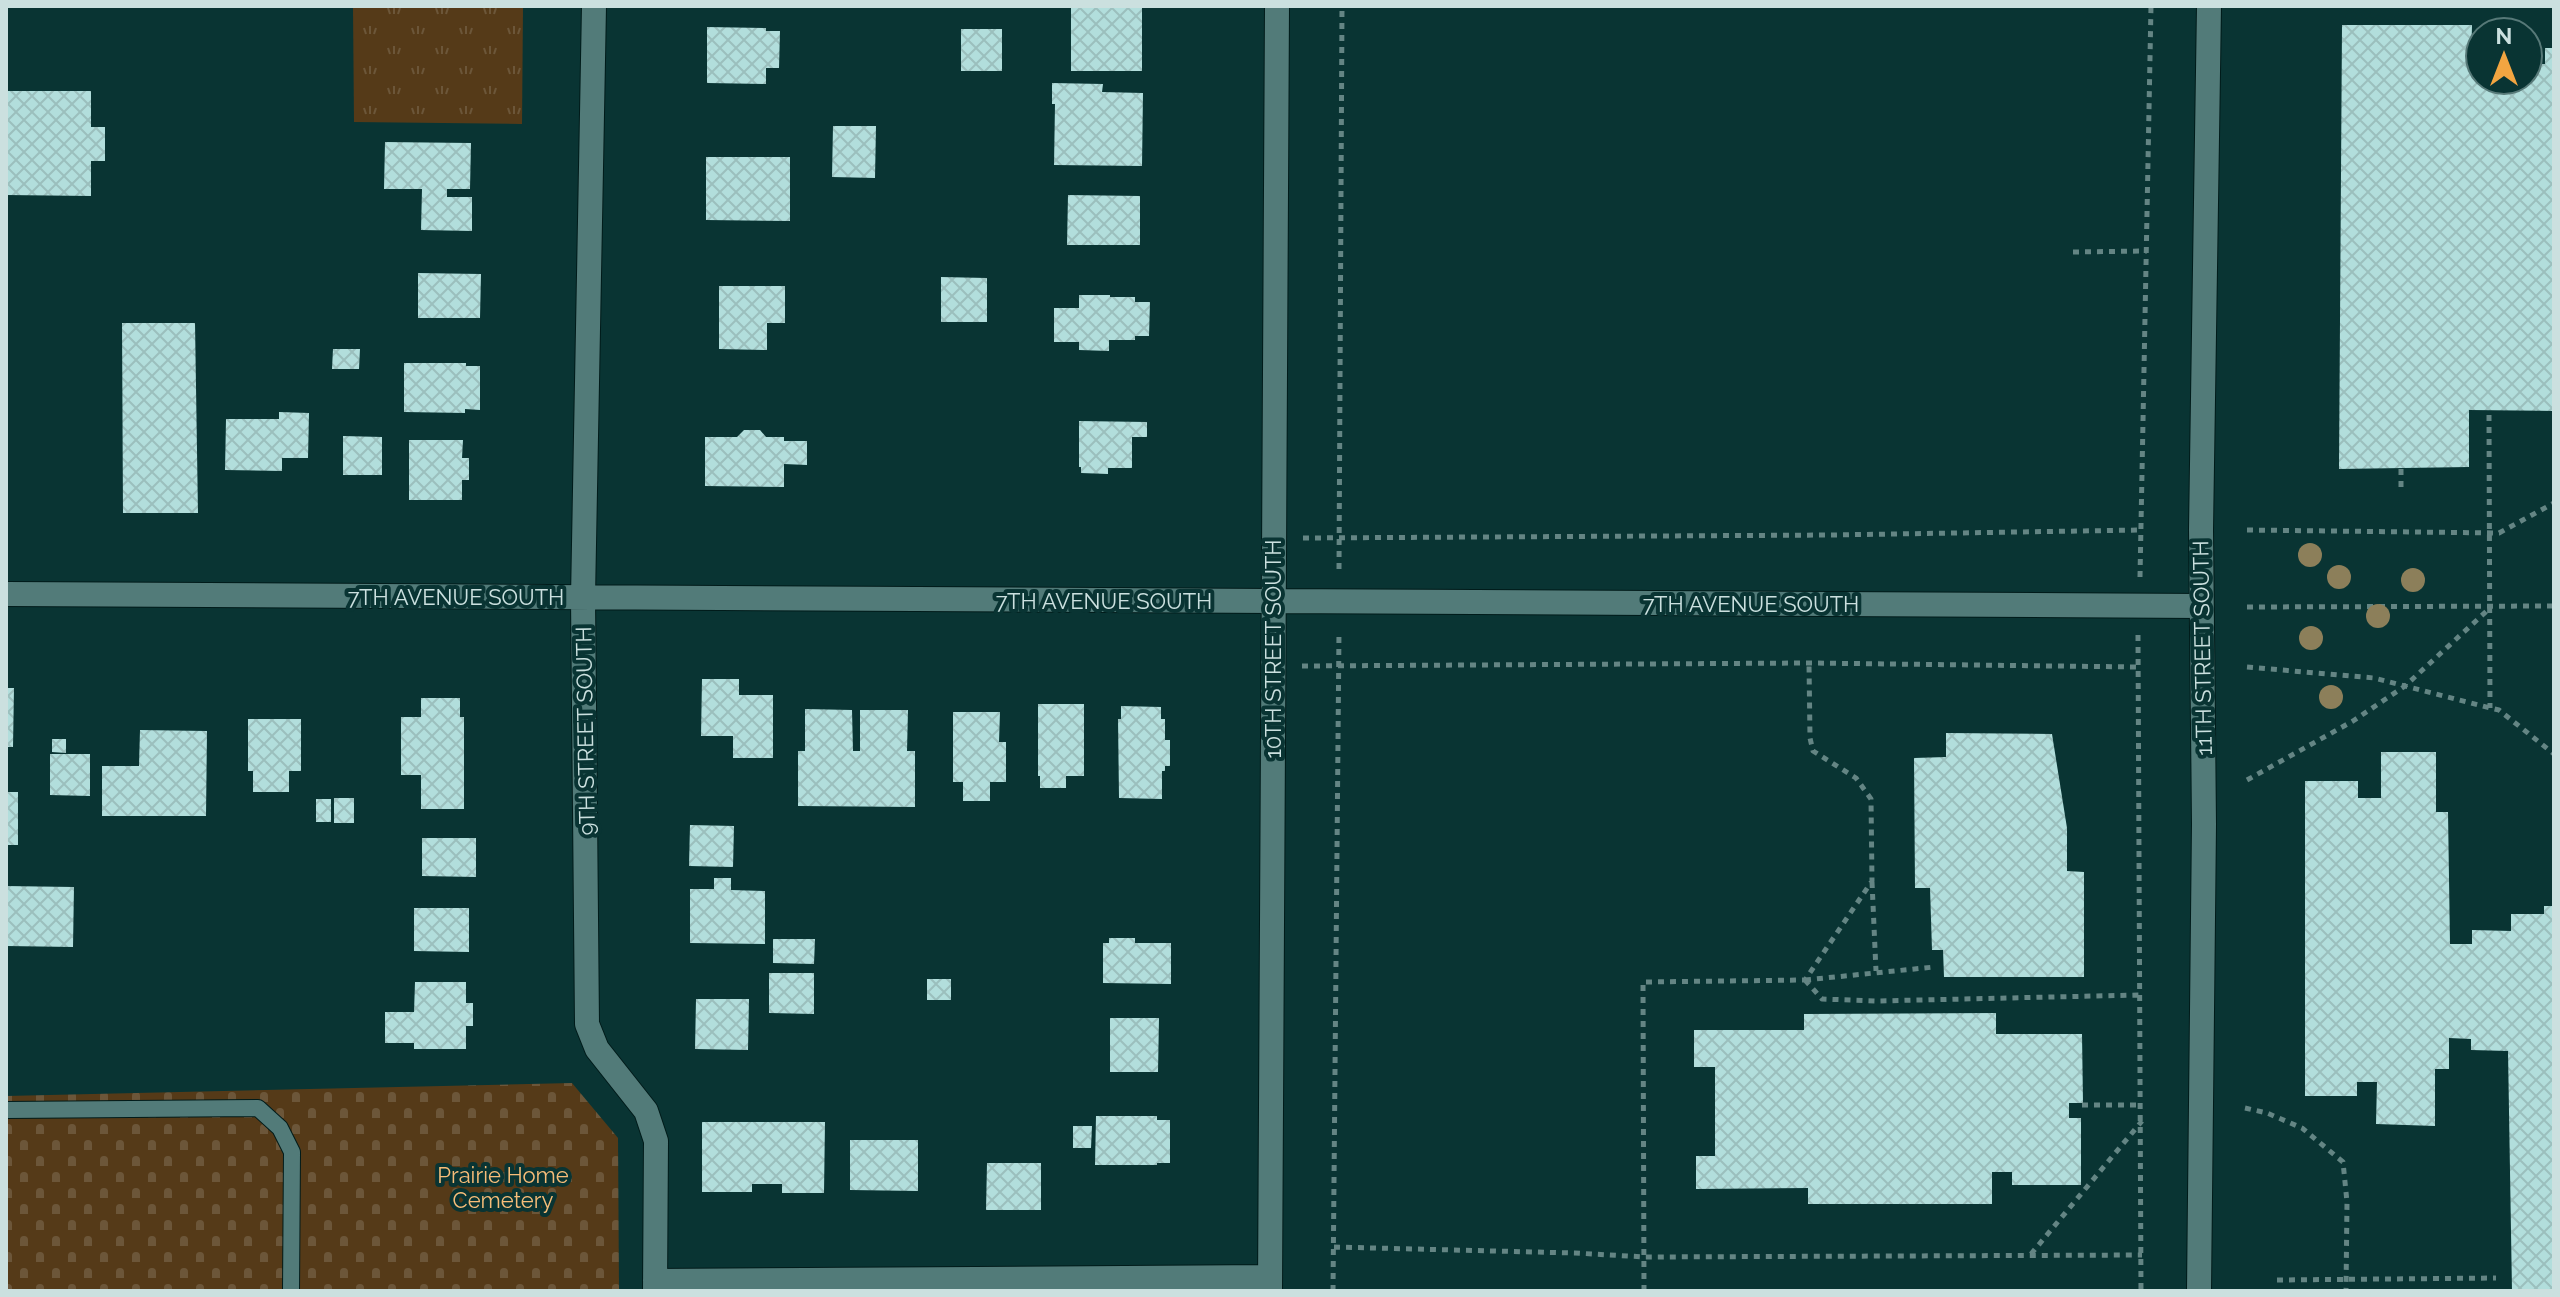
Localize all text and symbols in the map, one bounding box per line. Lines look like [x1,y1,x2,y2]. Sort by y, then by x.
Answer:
north arrow [2464,16,2544,96]
text: N [2496,23,2512,49]
street label: 10TH STREET SOUTH [1260,539,1286,759]
street label: 11TH STREET SOUTH [2187,540,2217,756]
street label: 7TH AVENUE SOUTH [348,584,564,610]
street label: 7TH AVENUE SOUTH [996,588,1212,614]
street label: 7TH AVENUE SOUTH [1643,591,1859,617]
street label: 9TH STREET SOUTH [570,626,600,836]
park label: Prairie Home Cemetery [437,1162,569,1213]

